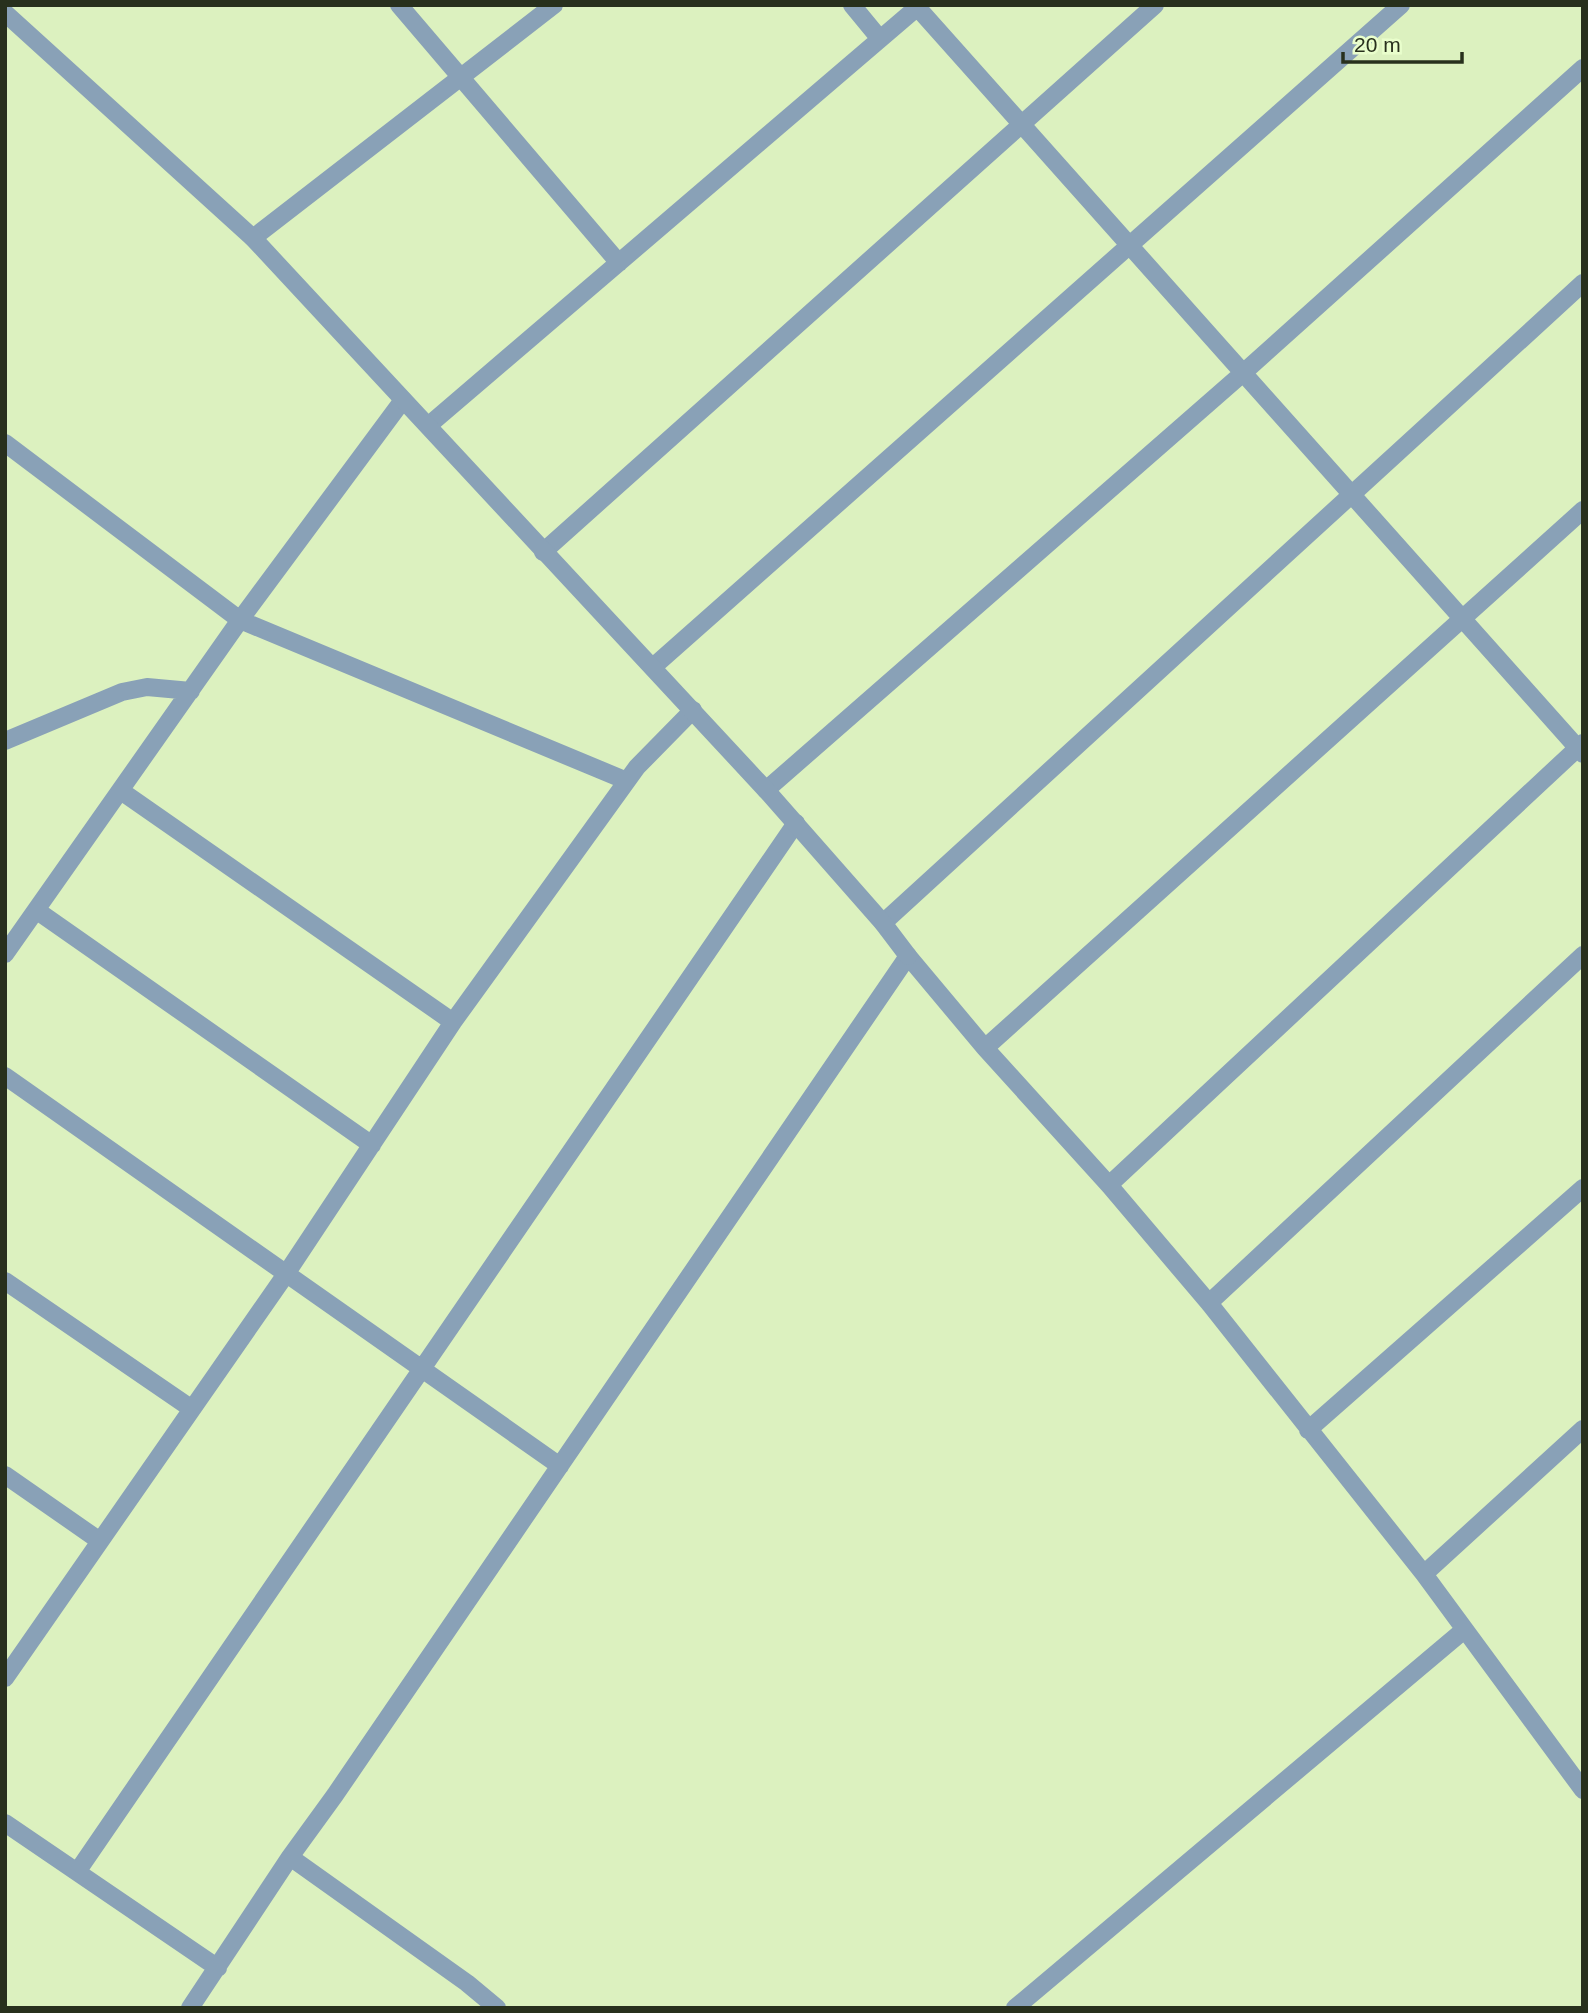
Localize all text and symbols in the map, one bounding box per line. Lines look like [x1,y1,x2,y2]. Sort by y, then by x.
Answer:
scale bar [1343,21,1462,65]
text: 20 m [1354,33,1401,56]

